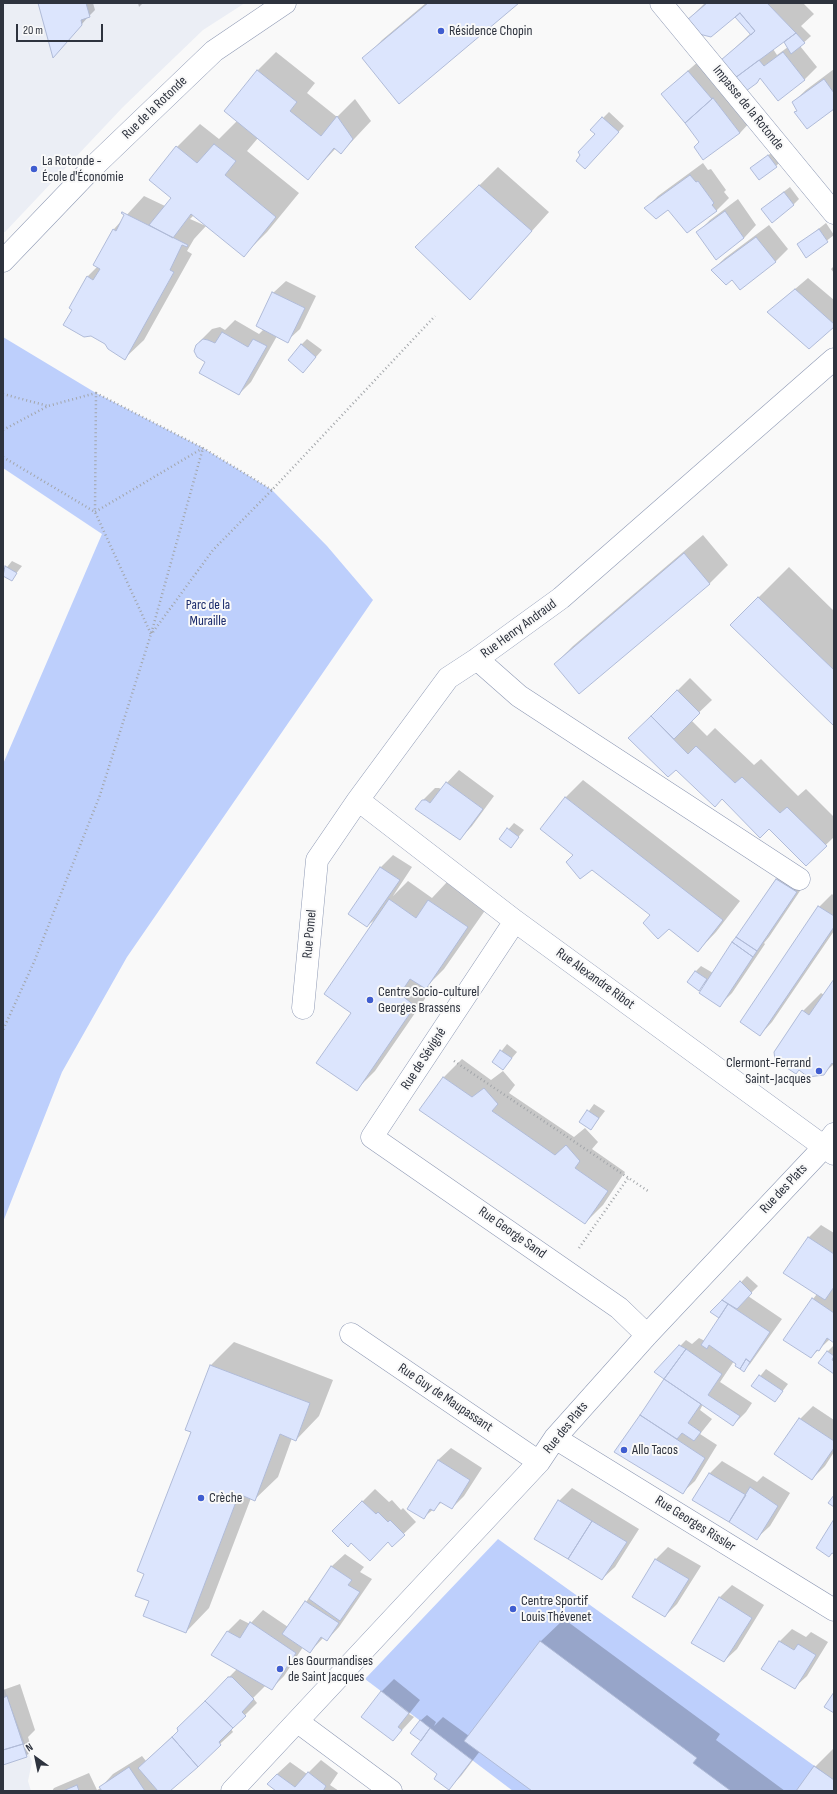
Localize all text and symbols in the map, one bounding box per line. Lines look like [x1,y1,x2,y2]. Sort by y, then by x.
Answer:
scale bar [18,16,105,42]
text: 20 m [23,23,43,38]
place label: Résidence Chopin [449,23,532,39]
marker: Résidence Chopin [436,26,446,36]
street label: Impasse de la Rotonde [709,62,787,154]
street label: Rue de la Rotonde [119,73,191,143]
place label: La Rotonde - École d'Économie [42,153,124,186]
marker: La Rotonde - École d'Économie [29,164,39,174]
street label: Rue Henry Andraud [478,596,560,662]
park label: Parc de la Muraille [186,597,230,630]
street label: Rue Pomel [299,909,321,959]
street label: Rue Alexandre Ribot [552,945,638,1013]
place label: Centre Socio-culturel Georges Brassens [378,984,479,1016]
marker: Centre Socio-culturel Georges Brassens [365,995,375,1005]
street label: Rue de Sévigné [398,1025,450,1093]
place label: Clermont-Ferrand Saint-Jacques [726,1055,811,1088]
marker: Clermont-Ferrand Saint-Jacques [814,1066,824,1076]
street label: Rue des Plats [757,1161,811,1217]
street label: Rue George Sand [475,1204,549,1262]
street label: Rue Guy de Maupassant [394,1360,496,1436]
street label: Rue des Plats [540,1399,592,1457]
place label: Allo Tacos [632,1442,678,1458]
marker: Allo Tacos [619,1445,629,1455]
place label: Crèche [209,1490,242,1506]
marker: Crèche [196,1493,206,1503]
street label: Rue Georges Rissler [652,1493,738,1555]
place label: Centre Sportif Louis Thévenet [521,1593,591,1626]
marker: Centre Sportif Louis Thévenet [508,1604,518,1614]
place label: Les Gourmandises de Saint Jacques [288,1653,373,1686]
marker: Les Gourmandises de Saint Jacques [275,1664,285,1674]
north arrow [16,1738,56,1778]
text: N [23,1740,35,1755]

